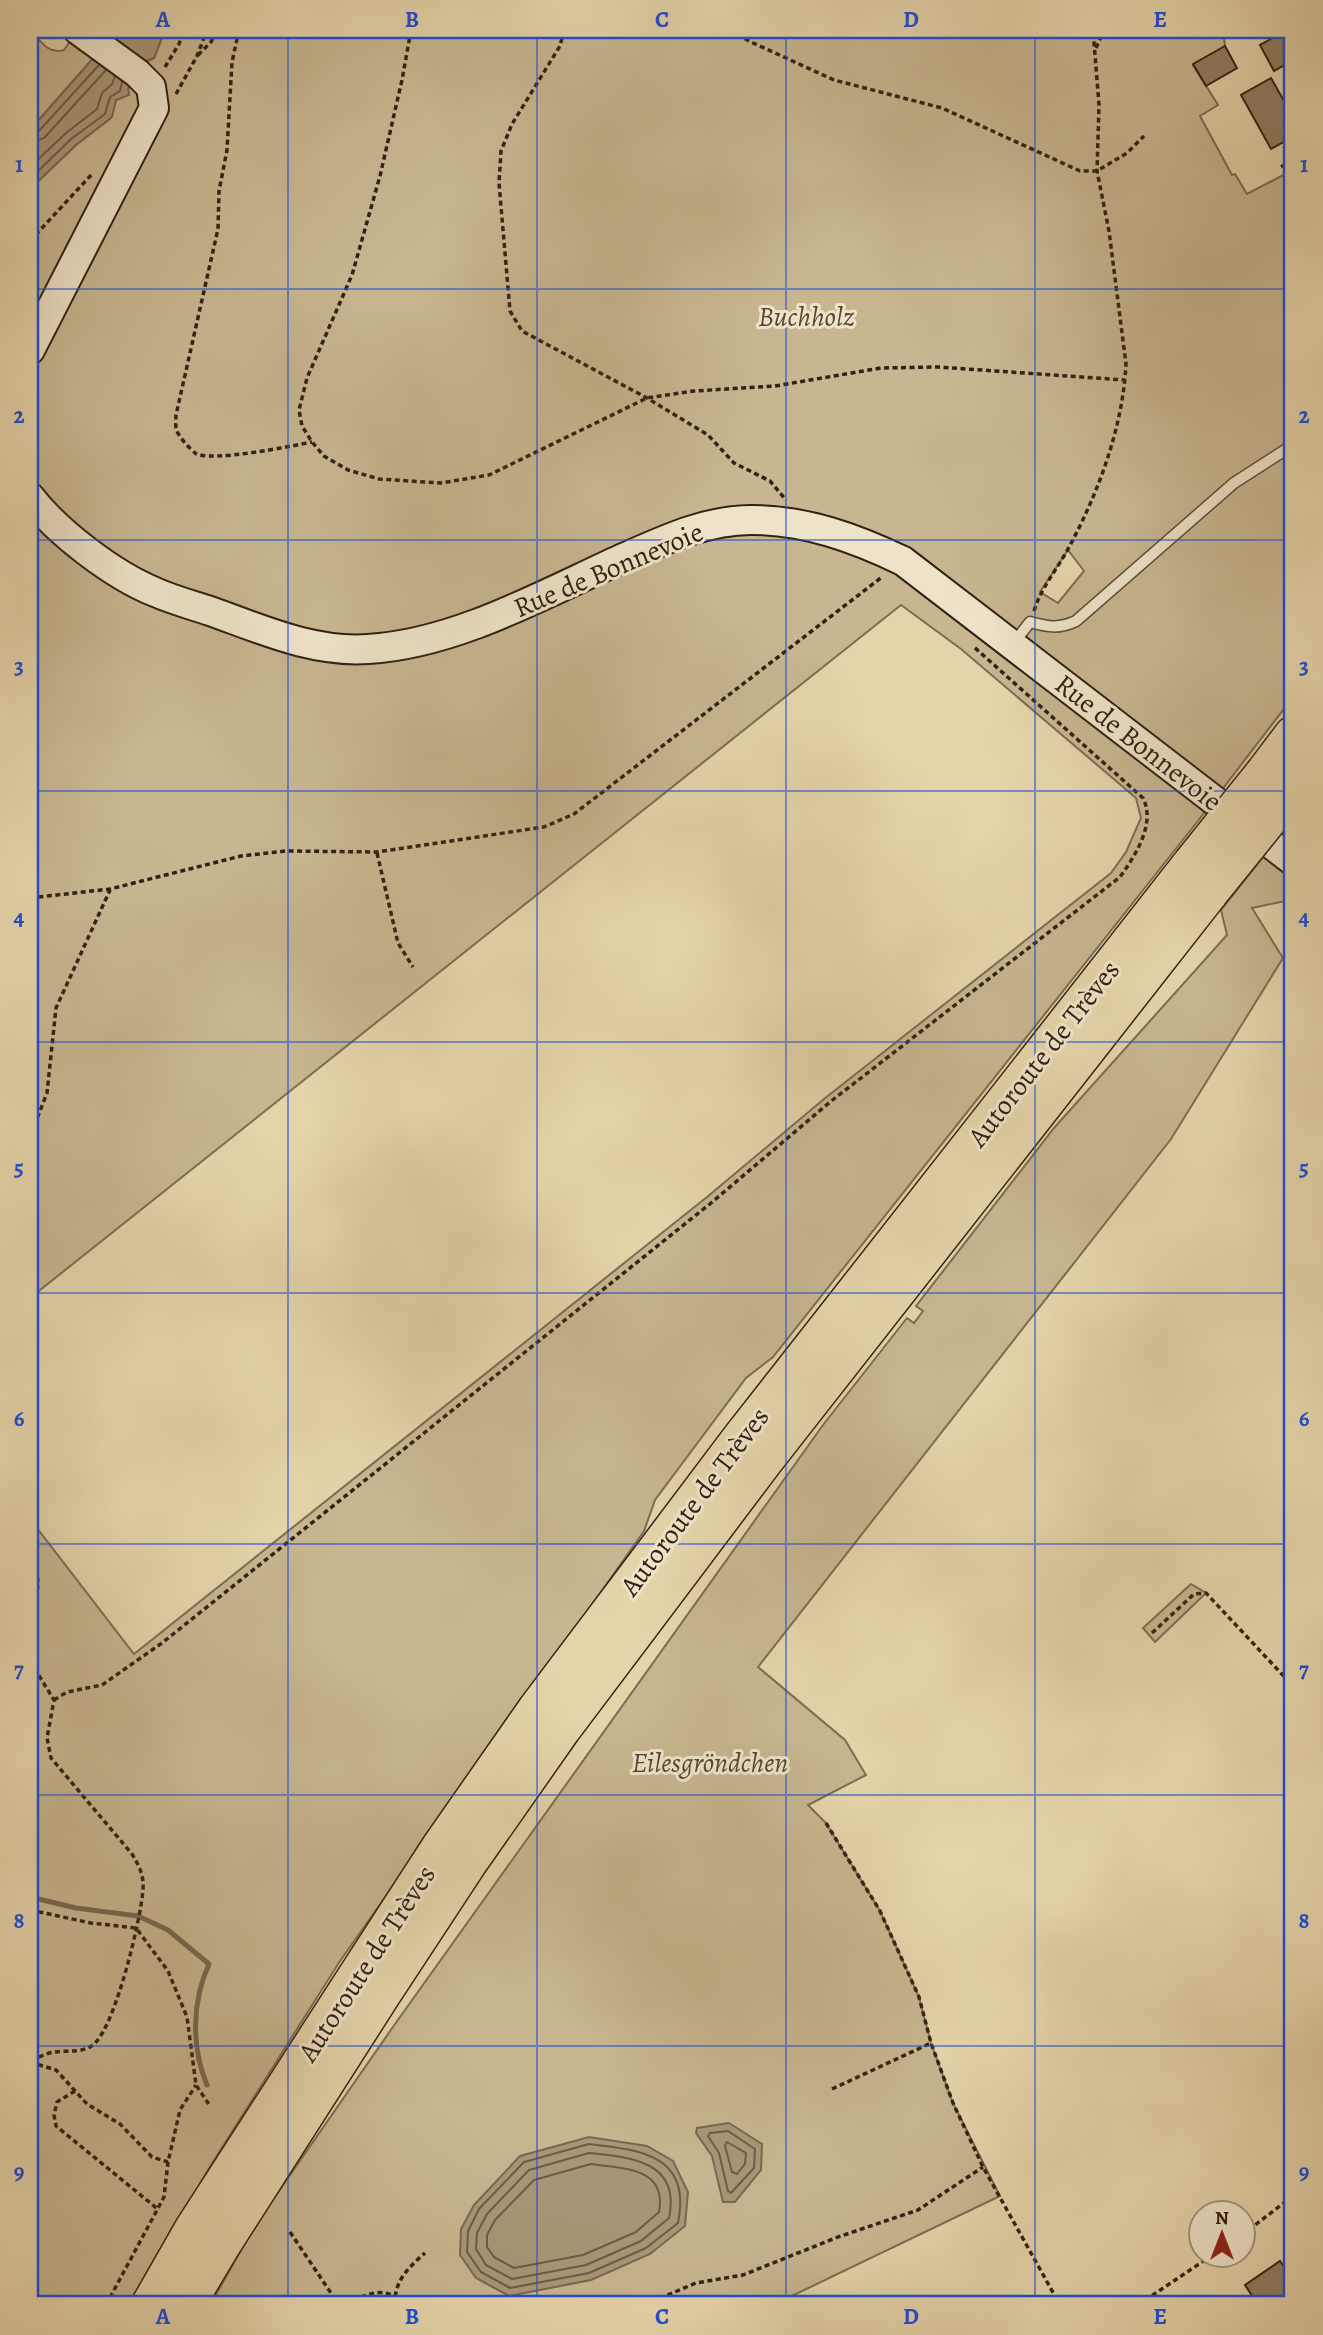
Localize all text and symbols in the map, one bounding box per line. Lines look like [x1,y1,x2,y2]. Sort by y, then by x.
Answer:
text: A [155,4,171,35]
text: B [405,4,419,35]
text: C [655,4,669,35]
text: D [903,4,919,35]
text: E [1153,4,1167,35]
text: 1 [15,149,23,180]
text: 1 [1300,149,1308,180]
park label: Buchholz [758,298,855,336]
text: 2 [13,400,25,431]
text: 2 [1298,400,1310,431]
street label: Rue de Bonnevoie [508,513,709,627]
text: 3 [14,651,24,682]
text: 3 [1299,651,1309,682]
street label: Rue de Bonnevoie [1047,665,1230,820]
text: 4 [14,902,25,933]
text: 4 [1299,902,1310,933]
street label: Autoroute de Trèves [958,952,1129,1156]
text: 5 [14,1152,24,1183]
text: 5 [1299,1152,1309,1183]
street label: Autoroute de Trèves [611,1399,778,1605]
text: 6 [14,1403,25,1434]
text: 6 [1299,1403,1310,1434]
text: 7 [14,1654,24,1685]
text: 7 [1299,1654,1309,1685]
park label: Eilesgröndchen [632,1744,788,1782]
street label: Autoroute de Trèves [288,1858,445,2070]
text: 8 [13,1905,25,1936]
text: 8 [1298,1905,1310,1936]
text: 9 [14,2156,24,2187]
text: 9 [1299,2156,1309,2187]
north arrow [1186,2198,1256,2268]
text: N [1215,2205,1229,2231]
text: A [155,2301,171,2332]
text: B [405,2301,419,2332]
text: C [655,2301,669,2332]
text: D [903,2301,919,2332]
text: E [1153,2301,1167,2332]

